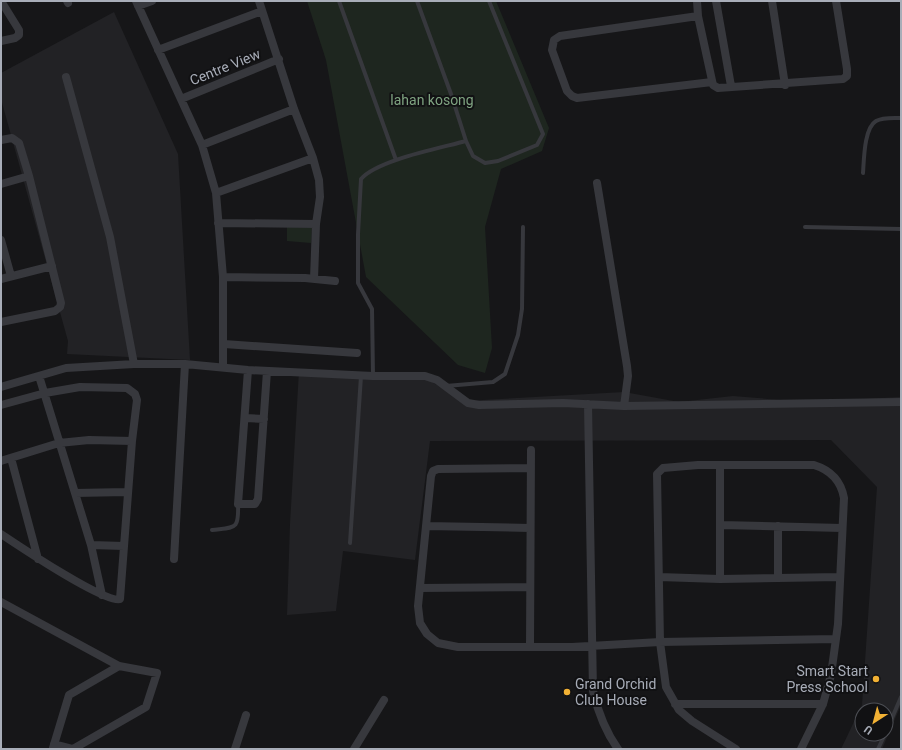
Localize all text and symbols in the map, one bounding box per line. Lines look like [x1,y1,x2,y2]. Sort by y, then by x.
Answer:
street label: Centre View [187,45,263,88]
park label: lahan kosong [390,92,474,108]
place label: Smart Start Press School [786,663,868,695]
marker: Smart Start Press School [871,674,881,684]
place label: Grand Orchid Club House [575,676,656,708]
marker: Grand Orchid Club House [562,687,572,697]
north arrow [854,702,894,742]
text: U [862,722,875,737]

